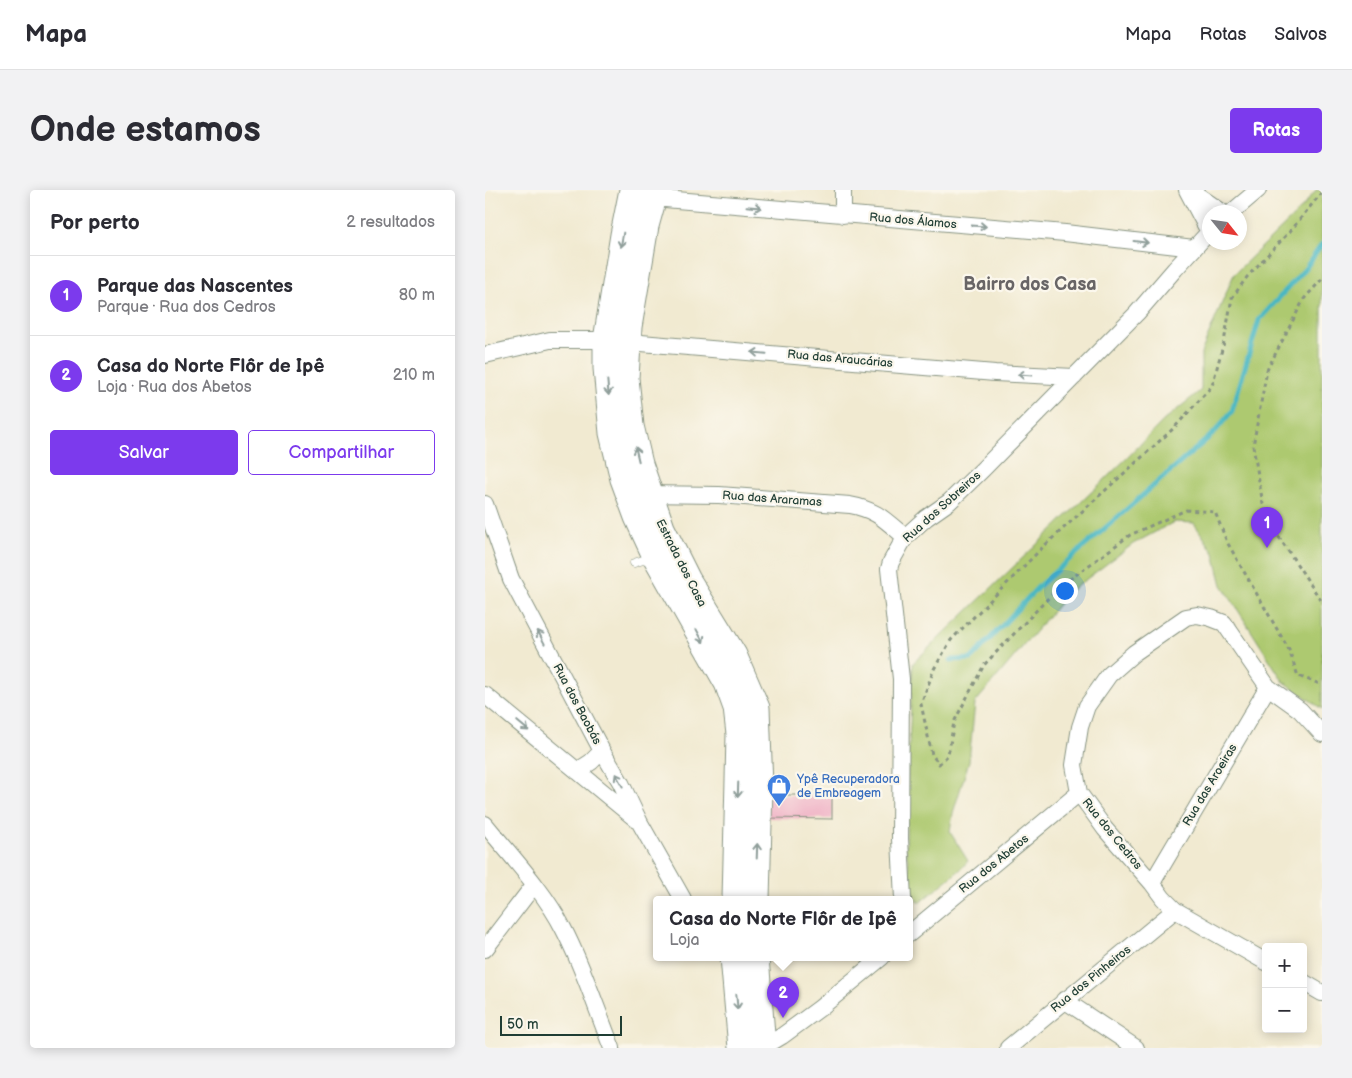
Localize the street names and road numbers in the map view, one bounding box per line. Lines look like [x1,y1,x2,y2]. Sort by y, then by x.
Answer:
street label: Rua dos Álamos [869,208,958,232]
street label: Rua das Araucárias [787,347,894,371]
street label: Rua dos Sobreiros [900,468,984,546]
street label: Rua das Araramas [722,488,822,510]
street label: Estrada dos Casa [652,517,710,609]
street label: Rua dos Baobás [549,661,605,747]
street label: Rua das Aroeiras [1180,741,1240,829]
street label: Rua dos Cedros [1079,795,1145,873]
street label: Rua dos Abetos [956,831,1032,897]
street label: Rua dos Pinheiros [1048,942,1134,1016]

